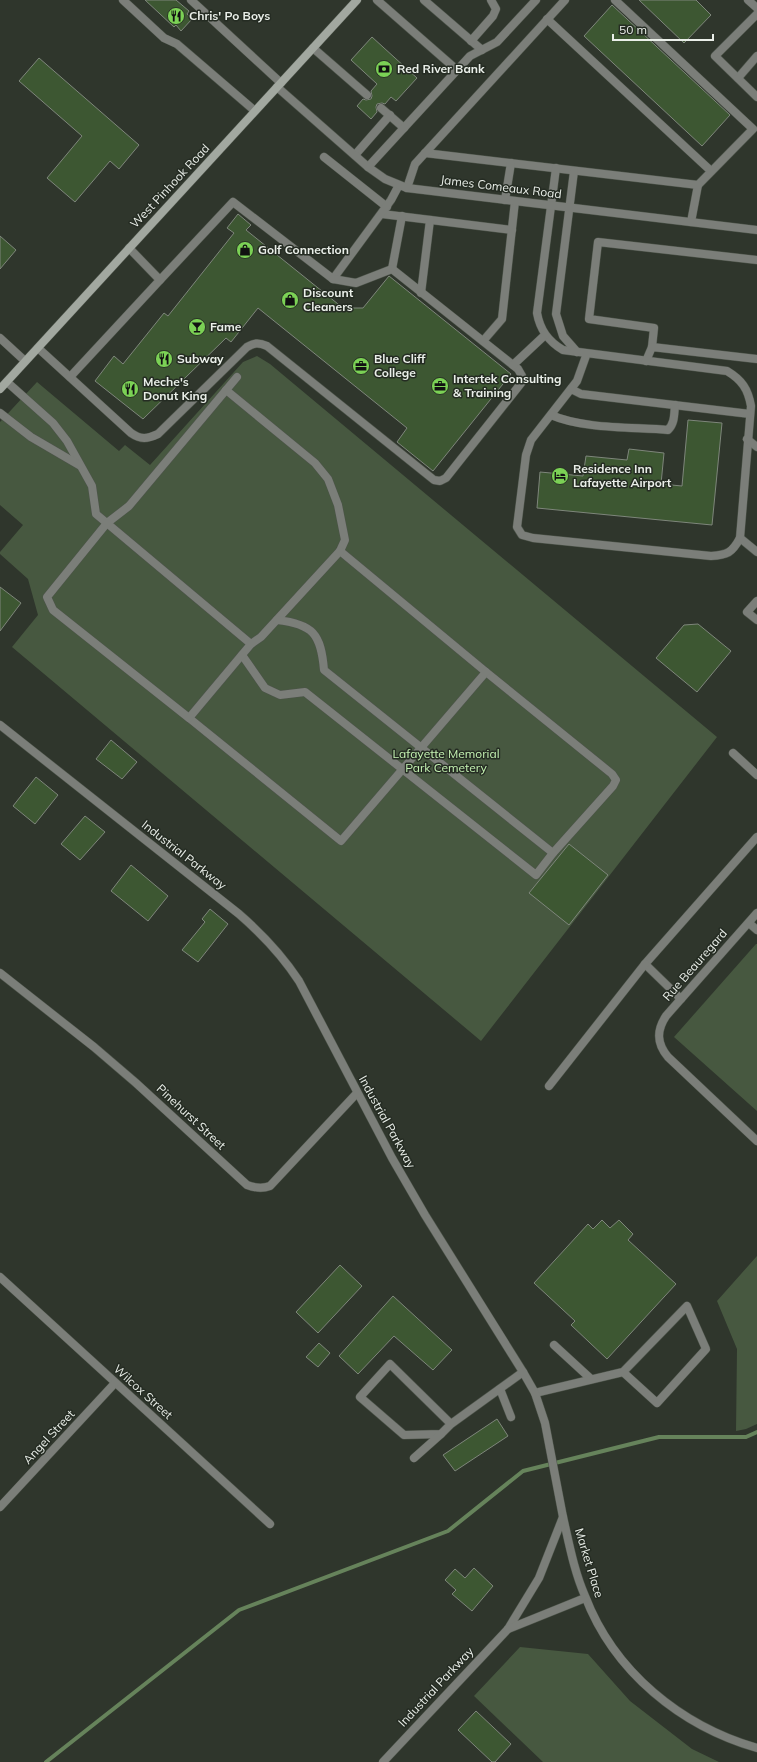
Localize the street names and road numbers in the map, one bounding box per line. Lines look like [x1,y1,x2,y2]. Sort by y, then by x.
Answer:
street label: West Pinhook Road [127,140,212,231]
street label: James Comeaux Road [440,172,563,201]
street label: Industrial Parkway [139,817,230,893]
street label: Rue Beauregard [659,926,730,1004]
street label: Industrial Parkway [356,1073,419,1171]
street label: Pinehurst Street [154,1081,229,1152]
street label: Wilcox Street [111,1361,176,1422]
street label: Angel Street [20,1406,78,1467]
street label: Market Place [572,1526,607,1599]
street label: Industrial Parkway [395,1643,477,1730]

